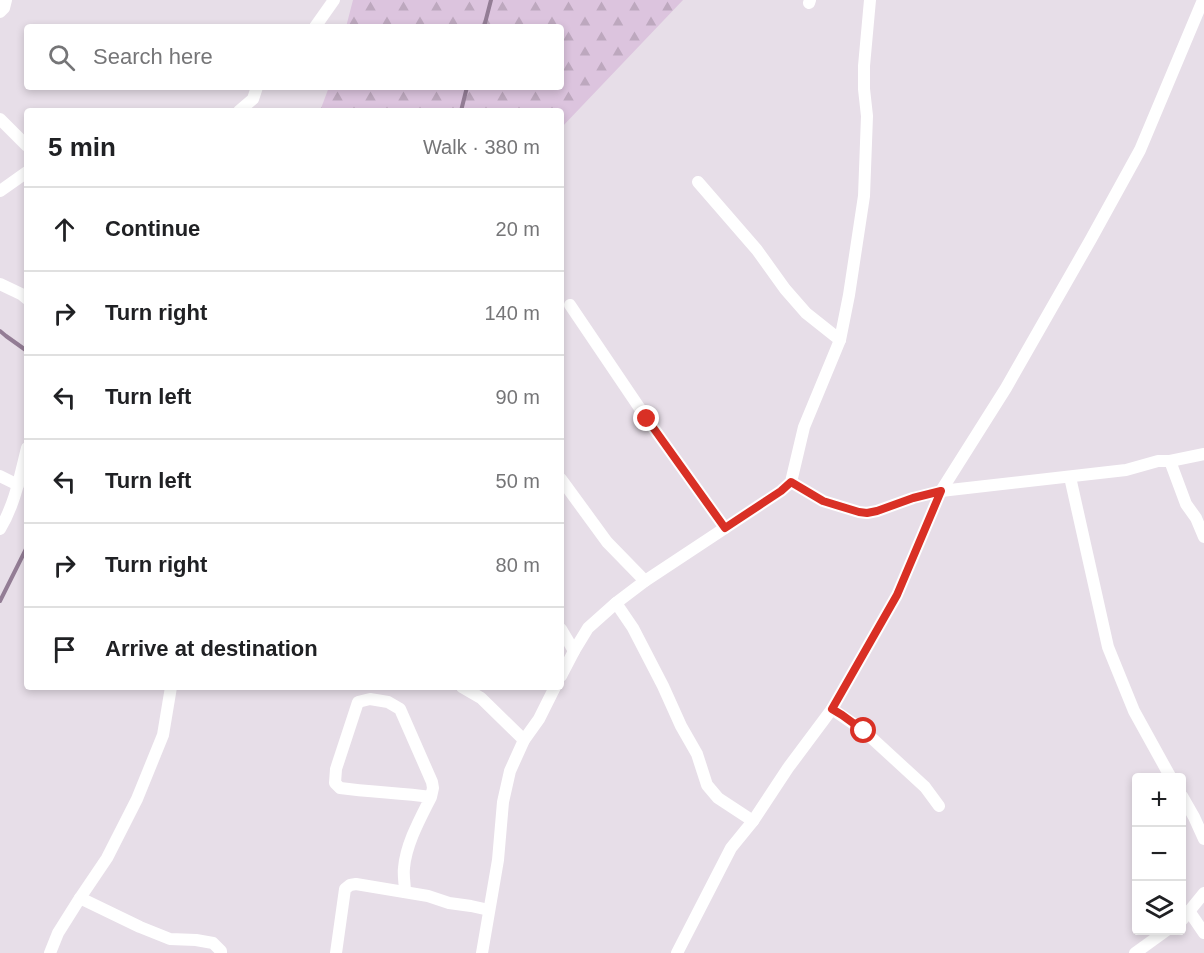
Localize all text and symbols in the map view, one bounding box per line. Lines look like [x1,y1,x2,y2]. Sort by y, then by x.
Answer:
search box [24,24,564,90]
icon: search [45,41,78,74]
text: Search here [93,44,213,69]
text: 5 min [48,132,116,162]
text: Walk · 380 m [423,136,540,158]
icon: ahead [48,213,81,246]
text: Continue [105,216,200,241]
text: 20 m [496,218,540,240]
icon: right [48,297,81,330]
text: Turn right [105,300,207,325]
text: 140 m [484,302,540,324]
icon: left [48,381,81,414]
text: Turn left [105,384,191,409]
text: 90 m [496,386,540,408]
route end [633,405,659,431]
icon: left [48,465,81,498]
text: Turn left [105,468,191,493]
text: 50 m [496,470,540,492]
icon: right [48,549,81,582]
text: Turn right [105,552,207,577]
text: 80 m [496,554,540,576]
icon: arrive [48,633,81,666]
text: Arrive at destination [105,636,318,661]
route start [850,717,876,743]
map controls [1132,773,1186,935]
button: + [1132,773,1186,827]
button: − [1132,827,1186,881]
button: layers [1132,881,1186,935]

